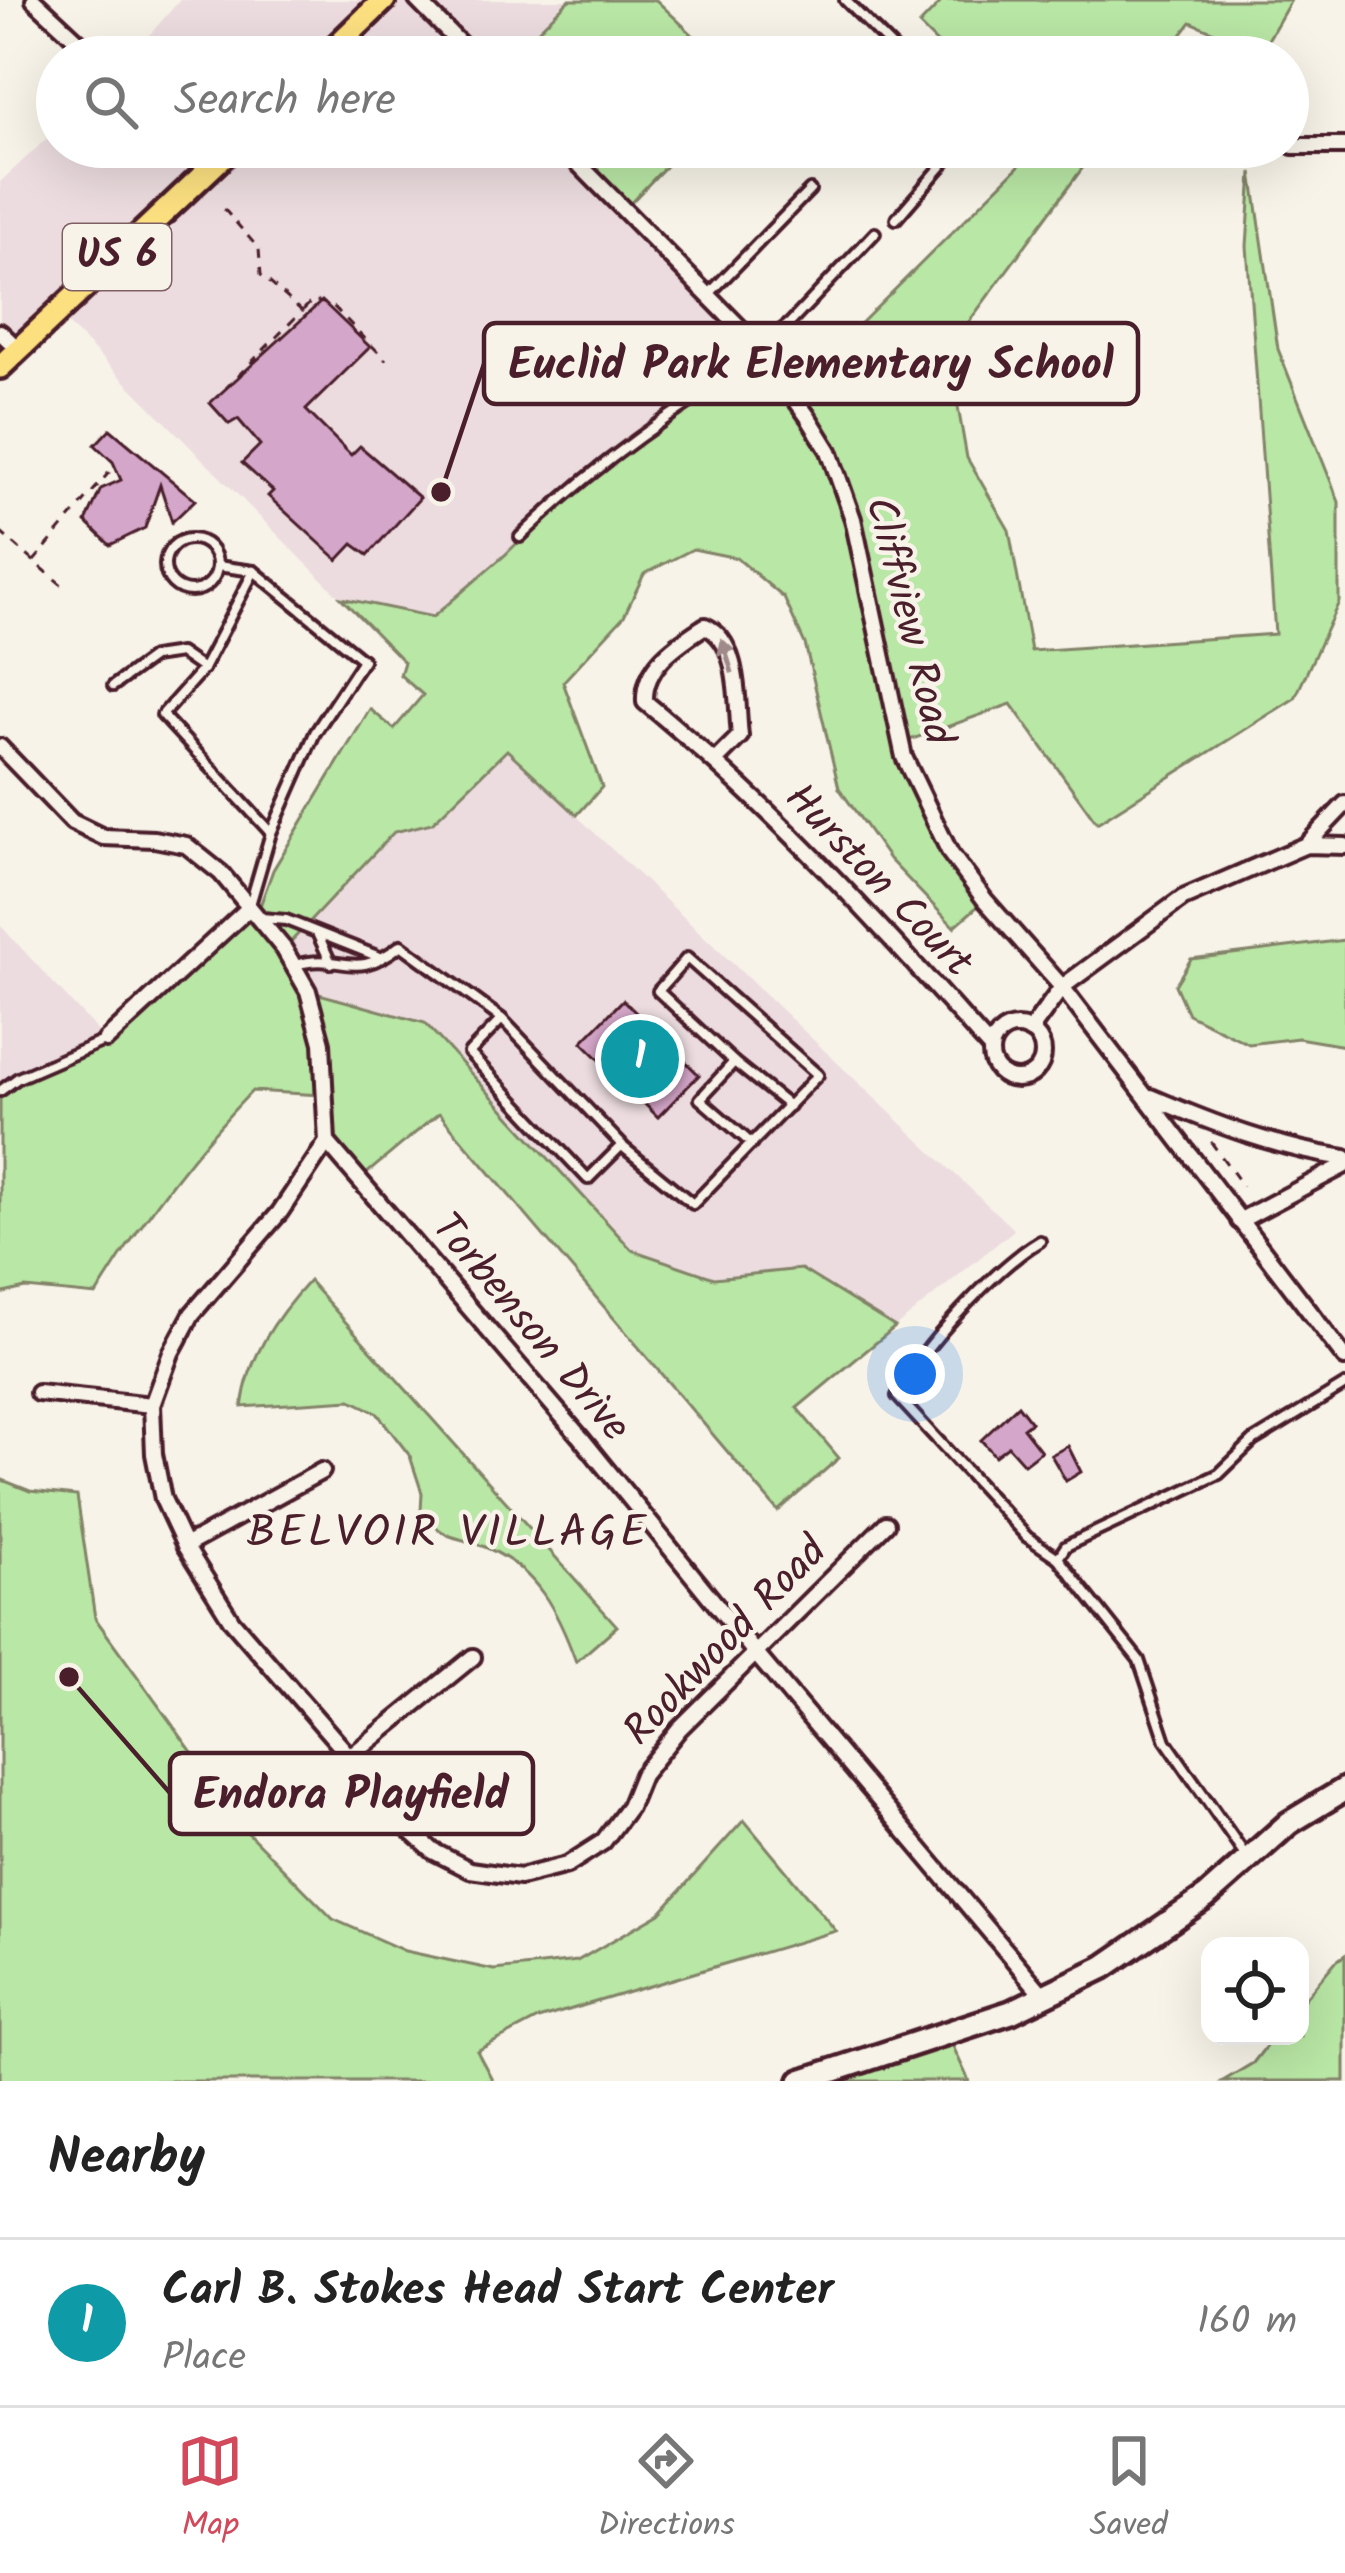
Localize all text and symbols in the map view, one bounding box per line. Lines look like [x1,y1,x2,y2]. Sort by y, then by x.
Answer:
search box [36,36,1309,168]
text: Search here [174,66,396,138]
icon: search [78,69,144,135]
road number: US 6 [63,224,171,290]
callout: Euclid Park Elementary School [484,323,1138,404]
text: Euclid Park Elementary School [508,331,1114,403]
street label: Cliffview Road [845,490,971,753]
one-way arrow [717,638,735,674]
street label: Hurston Court [767,768,989,994]
pin: 1 [601,1014,679,1104]
street label: Torbenson Drive [414,1198,647,1458]
your location [885,1344,945,1404]
district label: BELVOIR VILLAGE [247,1498,649,1570]
street label: Rookwood Road [608,1521,845,1763]
callout: Endora Playfield [170,1753,533,1834]
text: Endora Playfield [193,1761,510,1833]
map controls [1201,1937,1309,2045]
button: locate [1201,1937,1309,2045]
text: Nearby [48,2119,205,2200]
text: Carl B. Stokes Head Start Center [162,2256,834,2328]
text: 1 [81,2292,93,2354]
text: 160 m [1197,2292,1297,2354]
text: Place [162,2328,246,2390]
tab: Map [177,2428,243,2553]
tab: Directions [598,2428,735,2553]
tab: Saved [1089,2428,1168,2553]

